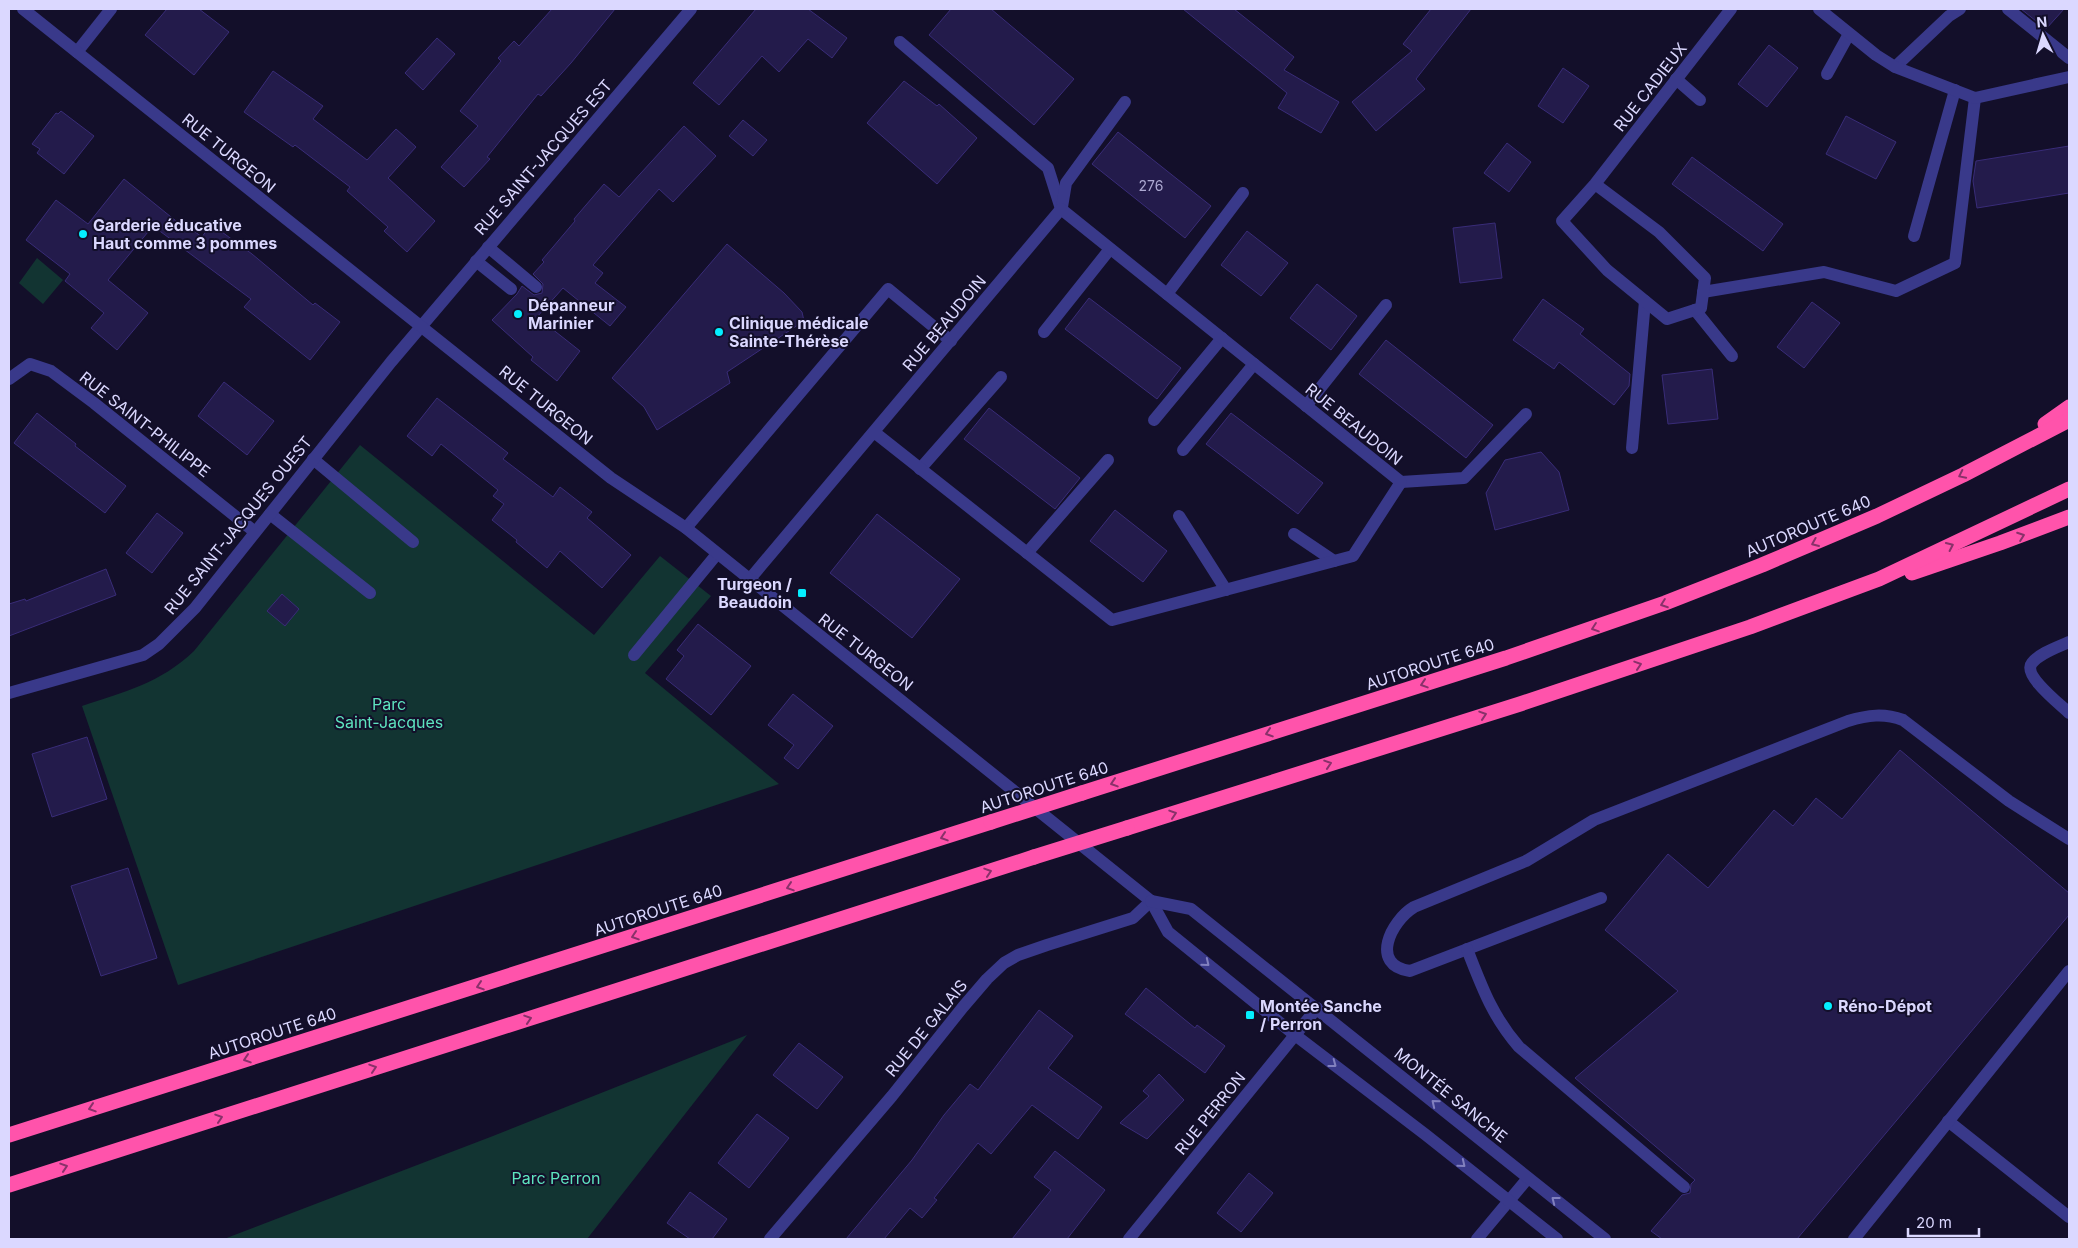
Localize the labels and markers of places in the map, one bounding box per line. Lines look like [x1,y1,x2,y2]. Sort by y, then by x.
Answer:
place label: Garderie éducative Haut comme 3 pommes [93,215,277,253]
marker: Garderie éducative Haut comme 3 pommes [77,228,89,240]
place label: Dépanneur Marinier [528,295,615,333]
marker: Dépanneur Marinier [512,308,524,320]
place label: Clinique médicale Sainte-Thérèse [729,313,868,351]
marker: Clinique médicale Sainte-Thérèse [713,326,725,338]
place label: Turgeon / Beaudoin [717,574,792,612]
marker: Turgeon / Beaudoin [796,587,808,599]
place label: Montée Sanche / Perron [1260,996,1382,1034]
place label: Réno-Dépot [1838,996,1932,1016]
marker: Réno-Dépot [1822,1000,1834,1012]
marker: Montée Sanche / Perron [1244,1009,1256,1021]

